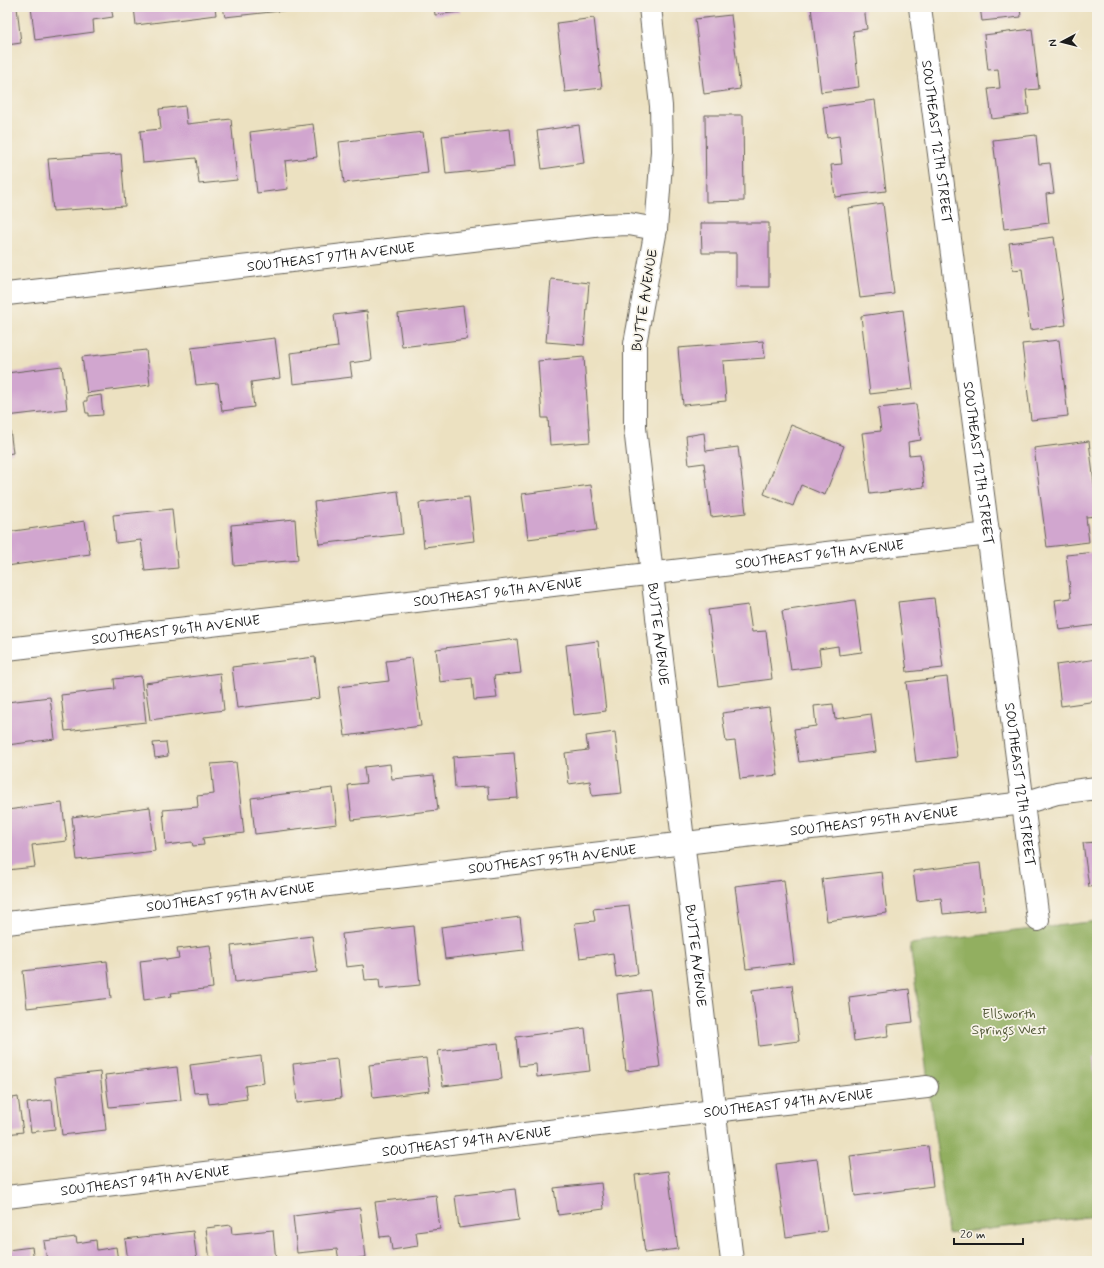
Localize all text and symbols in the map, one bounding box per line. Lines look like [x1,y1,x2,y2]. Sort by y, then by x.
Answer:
north arrow [1042,22,1082,62]
text: N [1046,39,1060,48]
street label: SOUTHEAST 12TH STREET [917,59,956,225]
street label: SOUTHEAST 97TH AVENUE [246,239,416,276]
street label: BUTTE AVENUE [628,248,662,352]
street label: SOUTHEAST 12TH STREET [958,380,997,546]
street label: SOUTHEAST 96TH AVENUE [734,536,905,574]
street label: SOUTHEAST 96TH AVENUE [412,574,583,611]
street label: BUTTE AVENUE [643,582,673,686]
street label: SOUTHEAST 96TH AVENUE [91,611,261,649]
street label: SOUTHEAST 12TH STREET [1000,702,1039,868]
street label: SOUTHEAST 95TH AVENUE [789,803,959,841]
street label: SOUTHEAST 95TH AVENUE [467,841,638,879]
street label: SOUTHEAST 95TH AVENUE [145,879,316,916]
street label: BUTTE AVENUE [681,904,710,1008]
park label: Ellsworth Springs West [971,1005,1047,1041]
street label: SOUTHEAST 94TH AVENUE [703,1085,874,1122]
street label: SOUTHEAST 94TH AVENUE [381,1123,552,1161]
street label: SOUTHEAST 94TH AVENUE [59,1162,231,1200]
scale bar [954,1220,1023,1246]
text: 20 m [960,1227,986,1243]

